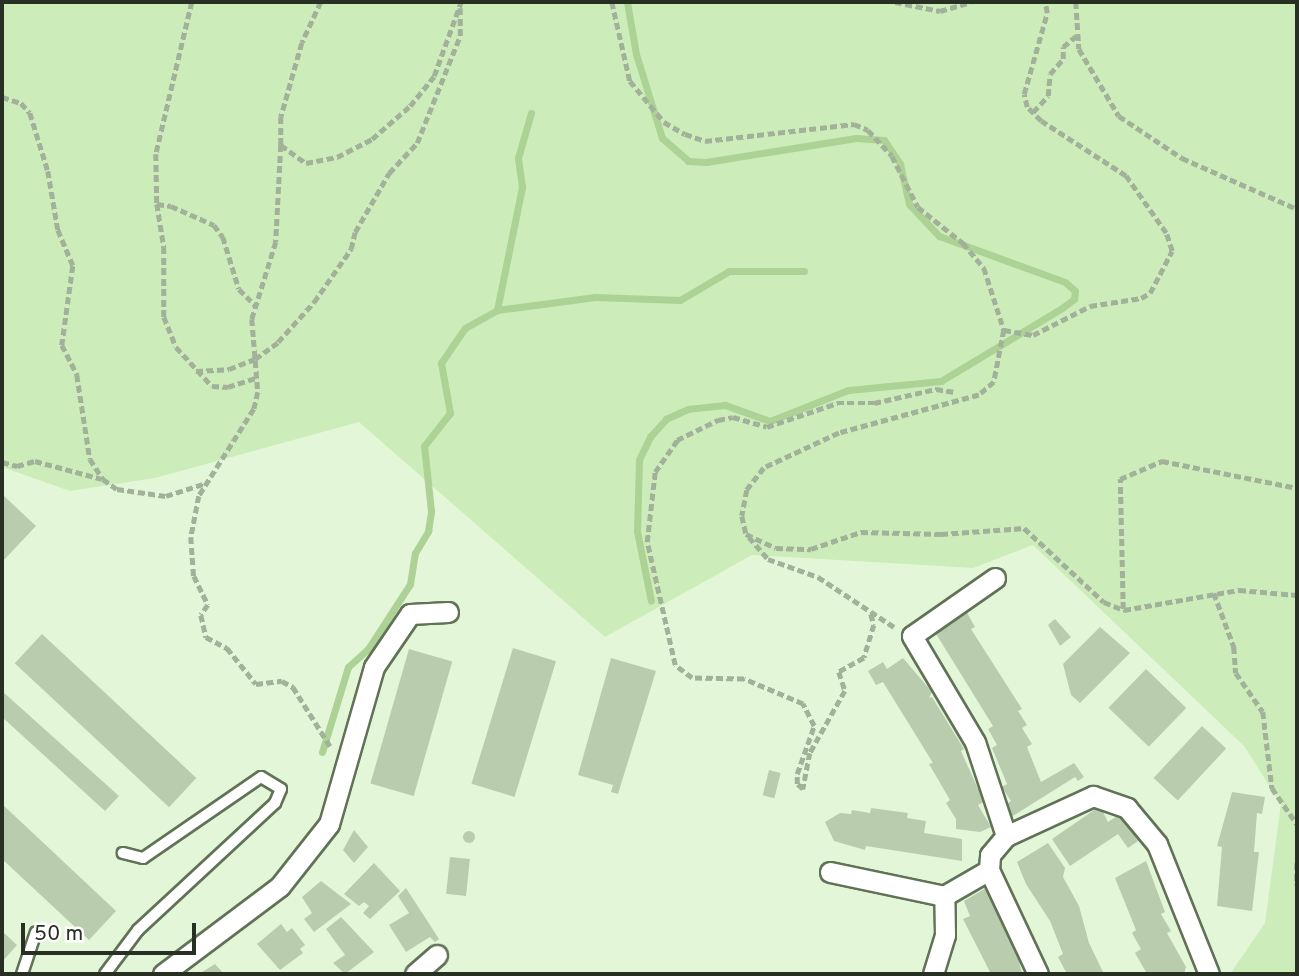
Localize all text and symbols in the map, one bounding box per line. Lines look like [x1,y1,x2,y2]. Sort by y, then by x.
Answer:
scale bar [24,909,200,953]
text: 50 m [34,921,83,948]

